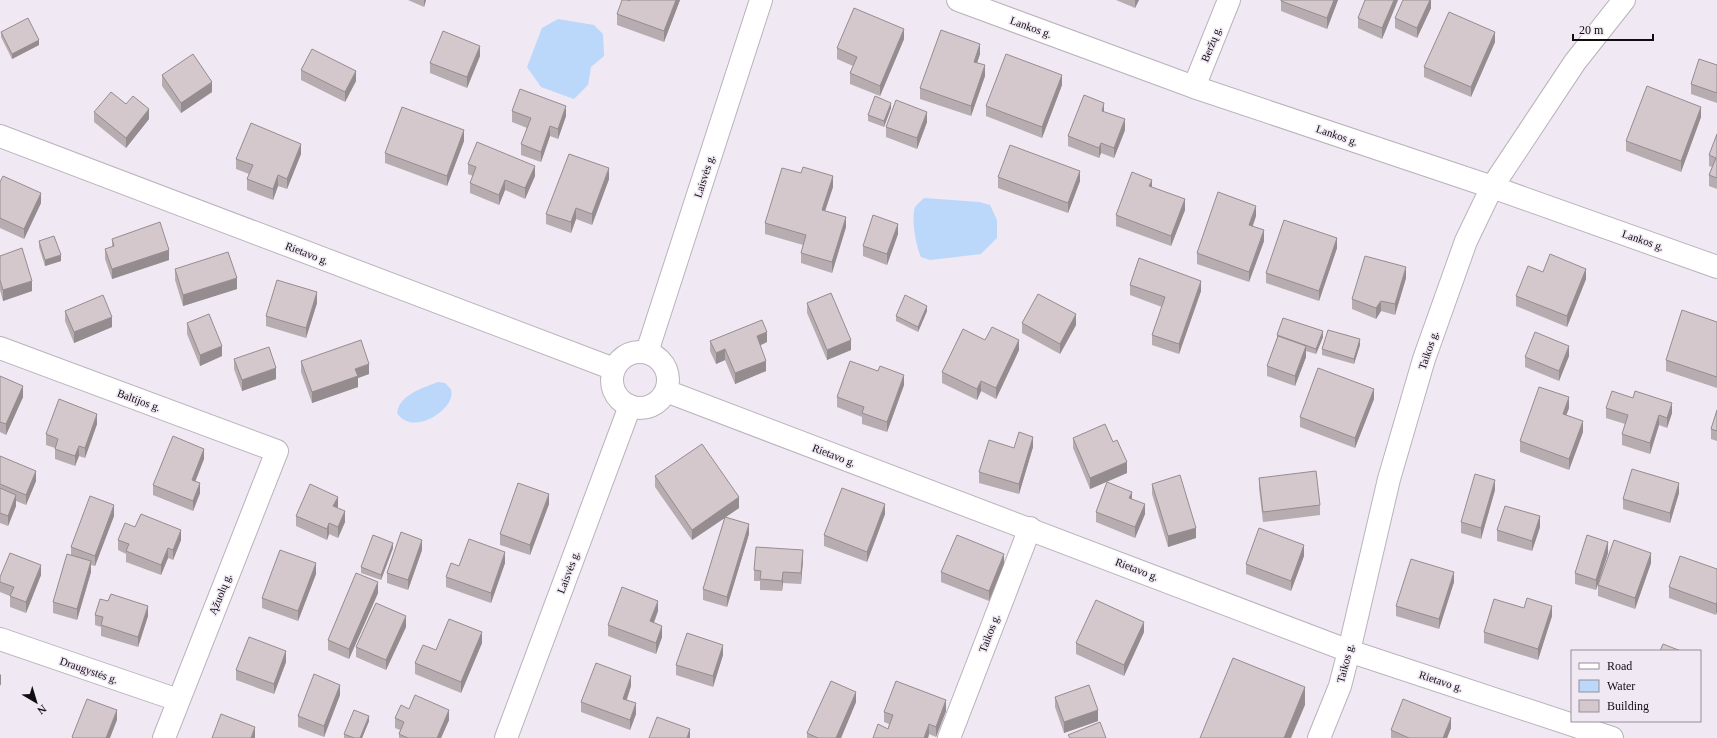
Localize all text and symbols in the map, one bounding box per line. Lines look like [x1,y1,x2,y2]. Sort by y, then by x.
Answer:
street label: Lankos g. [1009,14,1054,40]
scale bar [1573,16,1653,42]
text: 20 m [1579,23,1604,37]
street label: Beržų g. [1198,24,1224,64]
street label: Lankos g. [1315,122,1360,148]
street label: Laisvės g. [691,153,717,199]
street label: Lankos g. [1621,227,1666,253]
street label: Rietavo g. [284,239,330,267]
street label: Taikos g. [1416,329,1440,371]
street label: Baltijos g. [116,387,163,413]
street label: Rietavo g. [811,441,857,469]
street label: Laisvės g. [554,549,582,595]
street label: Rietavo g. [1114,555,1160,583]
street label: Ąžuolų g. [206,571,234,616]
street label: Taikos g. [976,612,1002,654]
street label: Taikos g. [1334,642,1356,684]
legend [1571,650,1701,722]
street label: Draugystės g. [58,654,120,686]
text: Road [1607,659,1632,673]
street label: Rietavo g. [1418,668,1465,694]
text: Water [1607,679,1635,693]
north arrow [16,682,56,722]
text: Building [1607,699,1649,713]
text: N [35,703,49,717]

